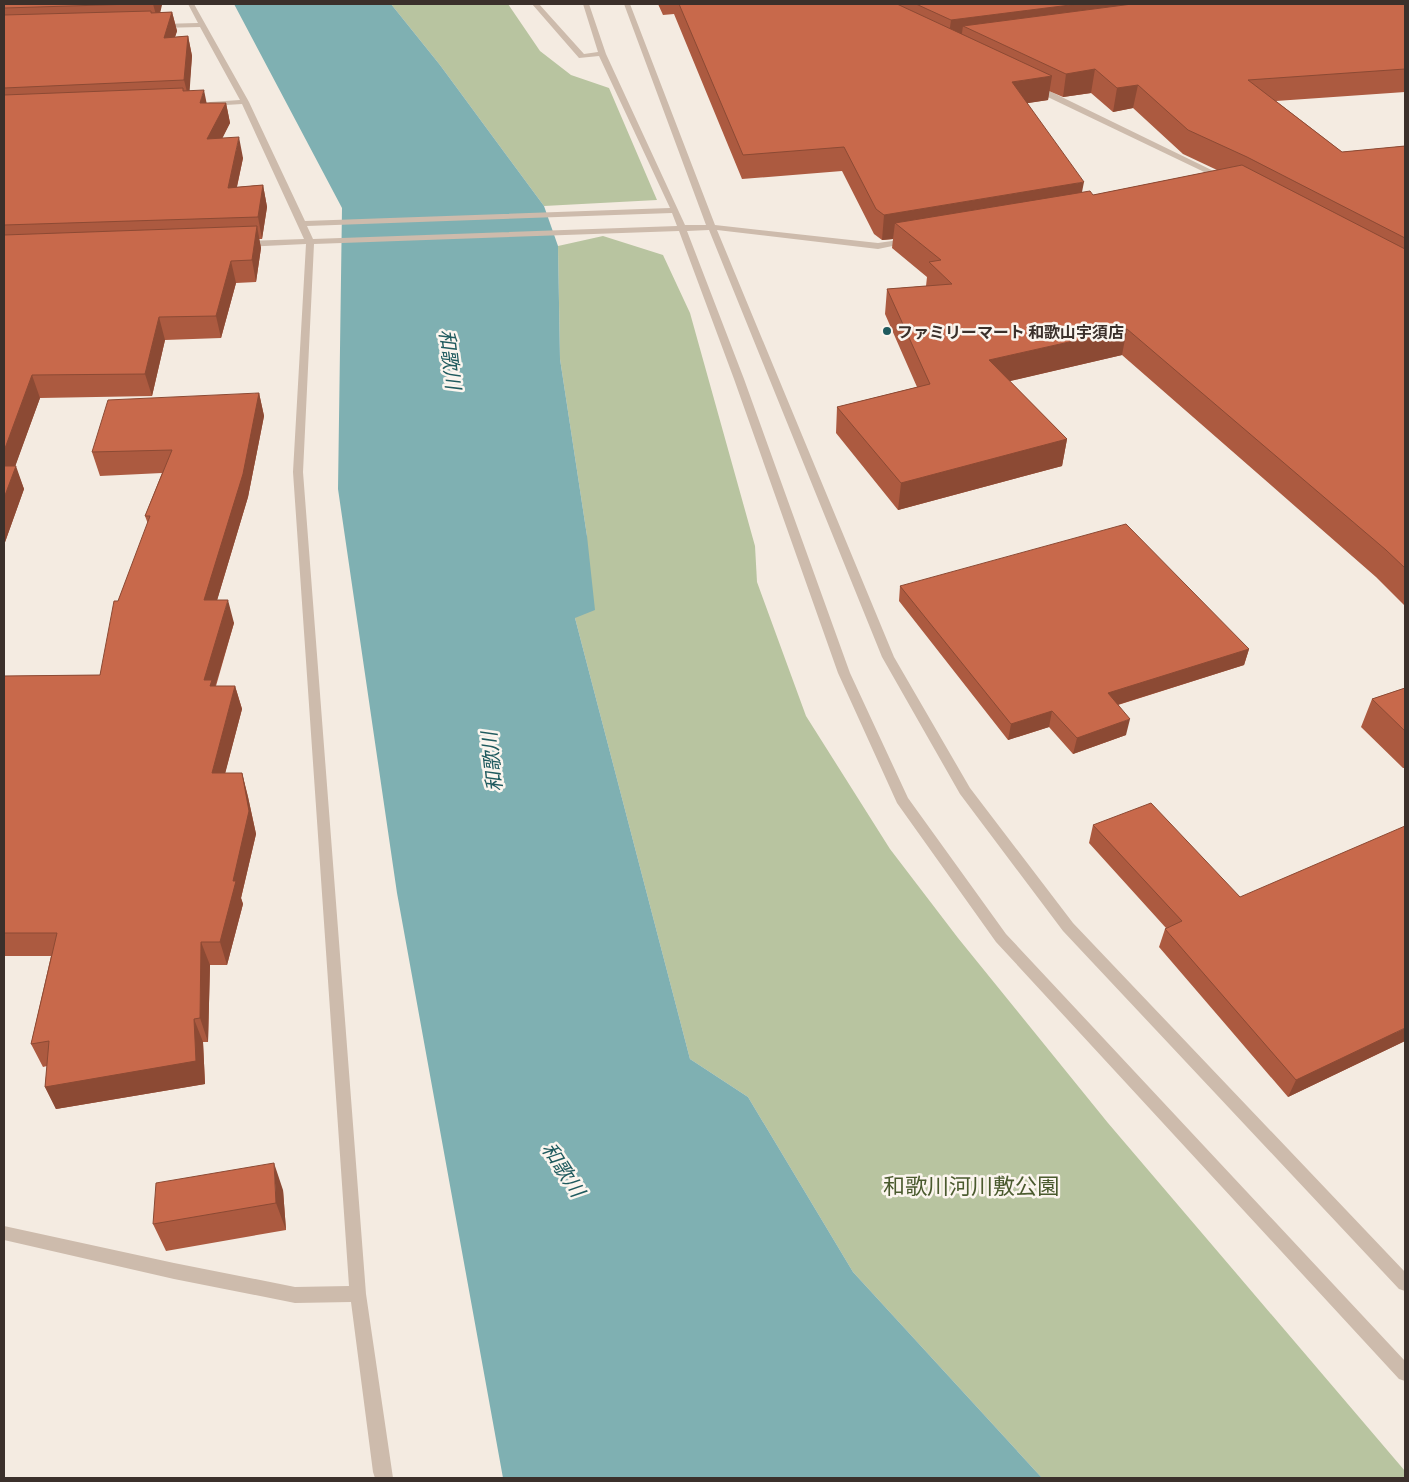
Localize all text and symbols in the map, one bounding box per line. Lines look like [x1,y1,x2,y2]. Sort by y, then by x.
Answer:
place label: ファミリーマート 和歌山宇須店 [897,322,1124,341]
marker: ファミリーマート 和歌山宇須店 [881,325,893,337]
water label: 和歌川 [435,328,467,392]
water label: 和歌川 [476,729,506,793]
water label: 和歌川 [538,1137,591,1202]
park label: 和歌川河川敷公園 [883,1172,1059,1199]

